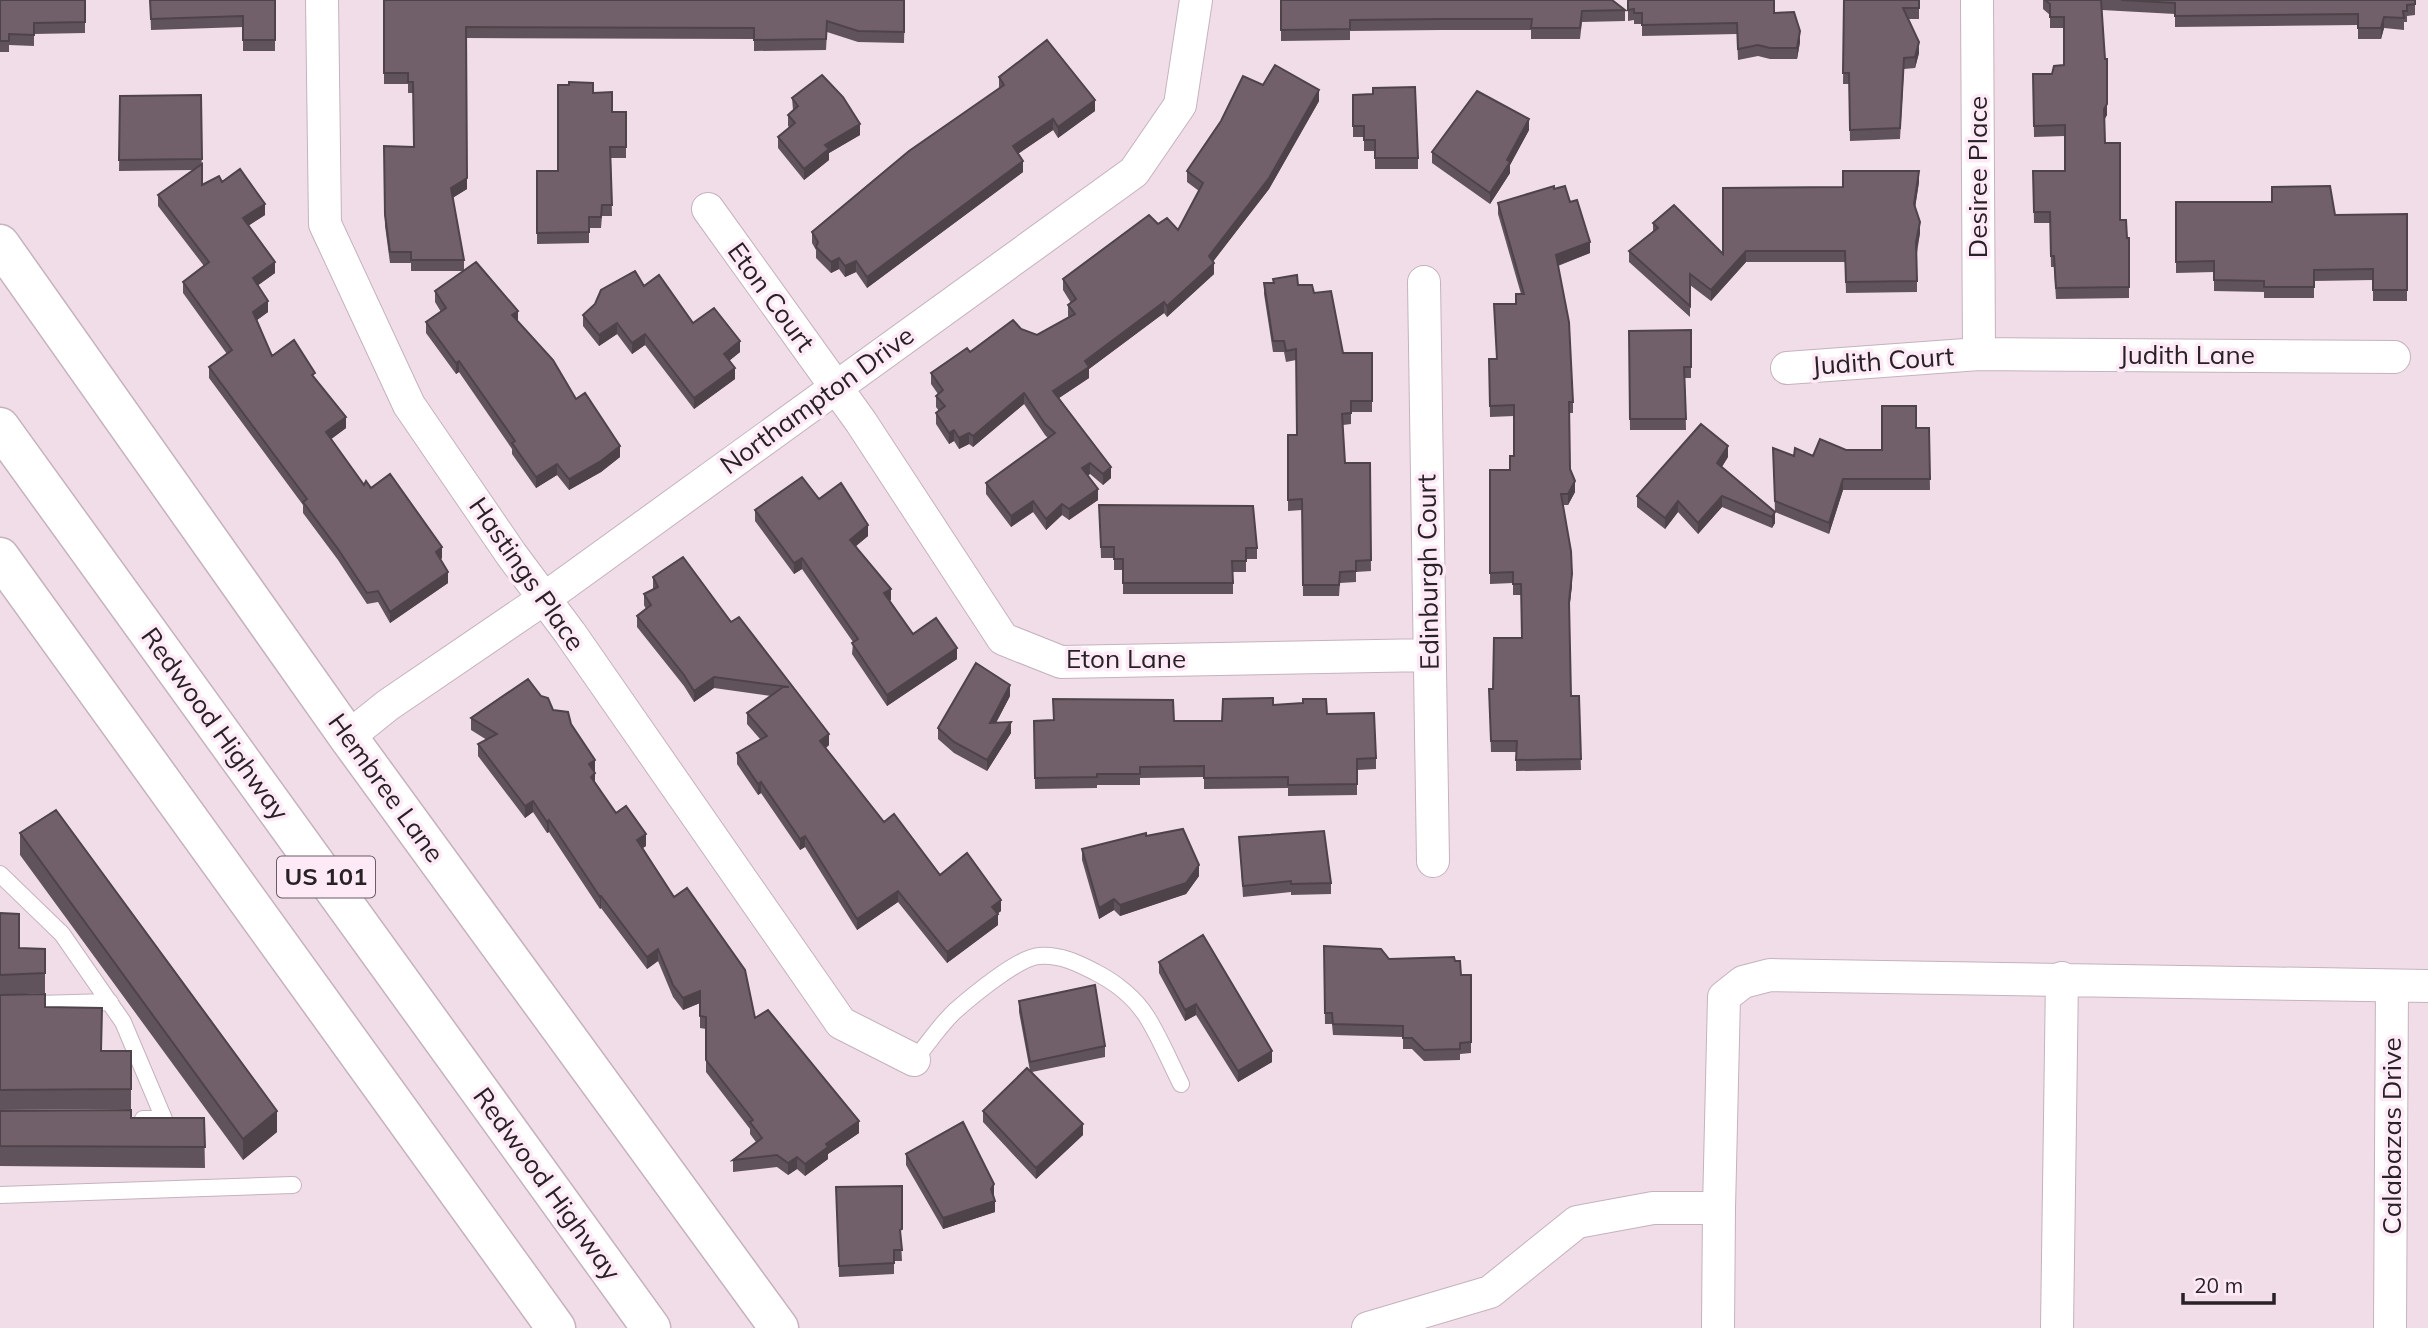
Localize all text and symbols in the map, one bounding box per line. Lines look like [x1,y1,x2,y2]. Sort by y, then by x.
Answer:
street label: Desiree Place [1961,96,1994,258]
street label: Eton Court [721,236,822,358]
street label: Northampton Drive [713,318,920,481]
street label: Judith Lane [2119,338,2255,371]
street label: Judith Court [1811,339,1955,382]
street label: Edinburgh Court [1409,474,1446,670]
street label: Hastings Place [462,491,592,657]
street label: Redwood Highway [134,621,297,827]
street label: Eton Lane [1066,642,1186,675]
street label: Hembree Lane [321,707,451,869]
road number: US 101 [277,856,375,898]
street label: Calabazas Drive [2375,1037,2408,1235]
street label: Redwood Highway [466,1081,629,1287]
scale bar [2183,1262,2274,1306]
text: 20 m [2194,1272,2243,1298]

